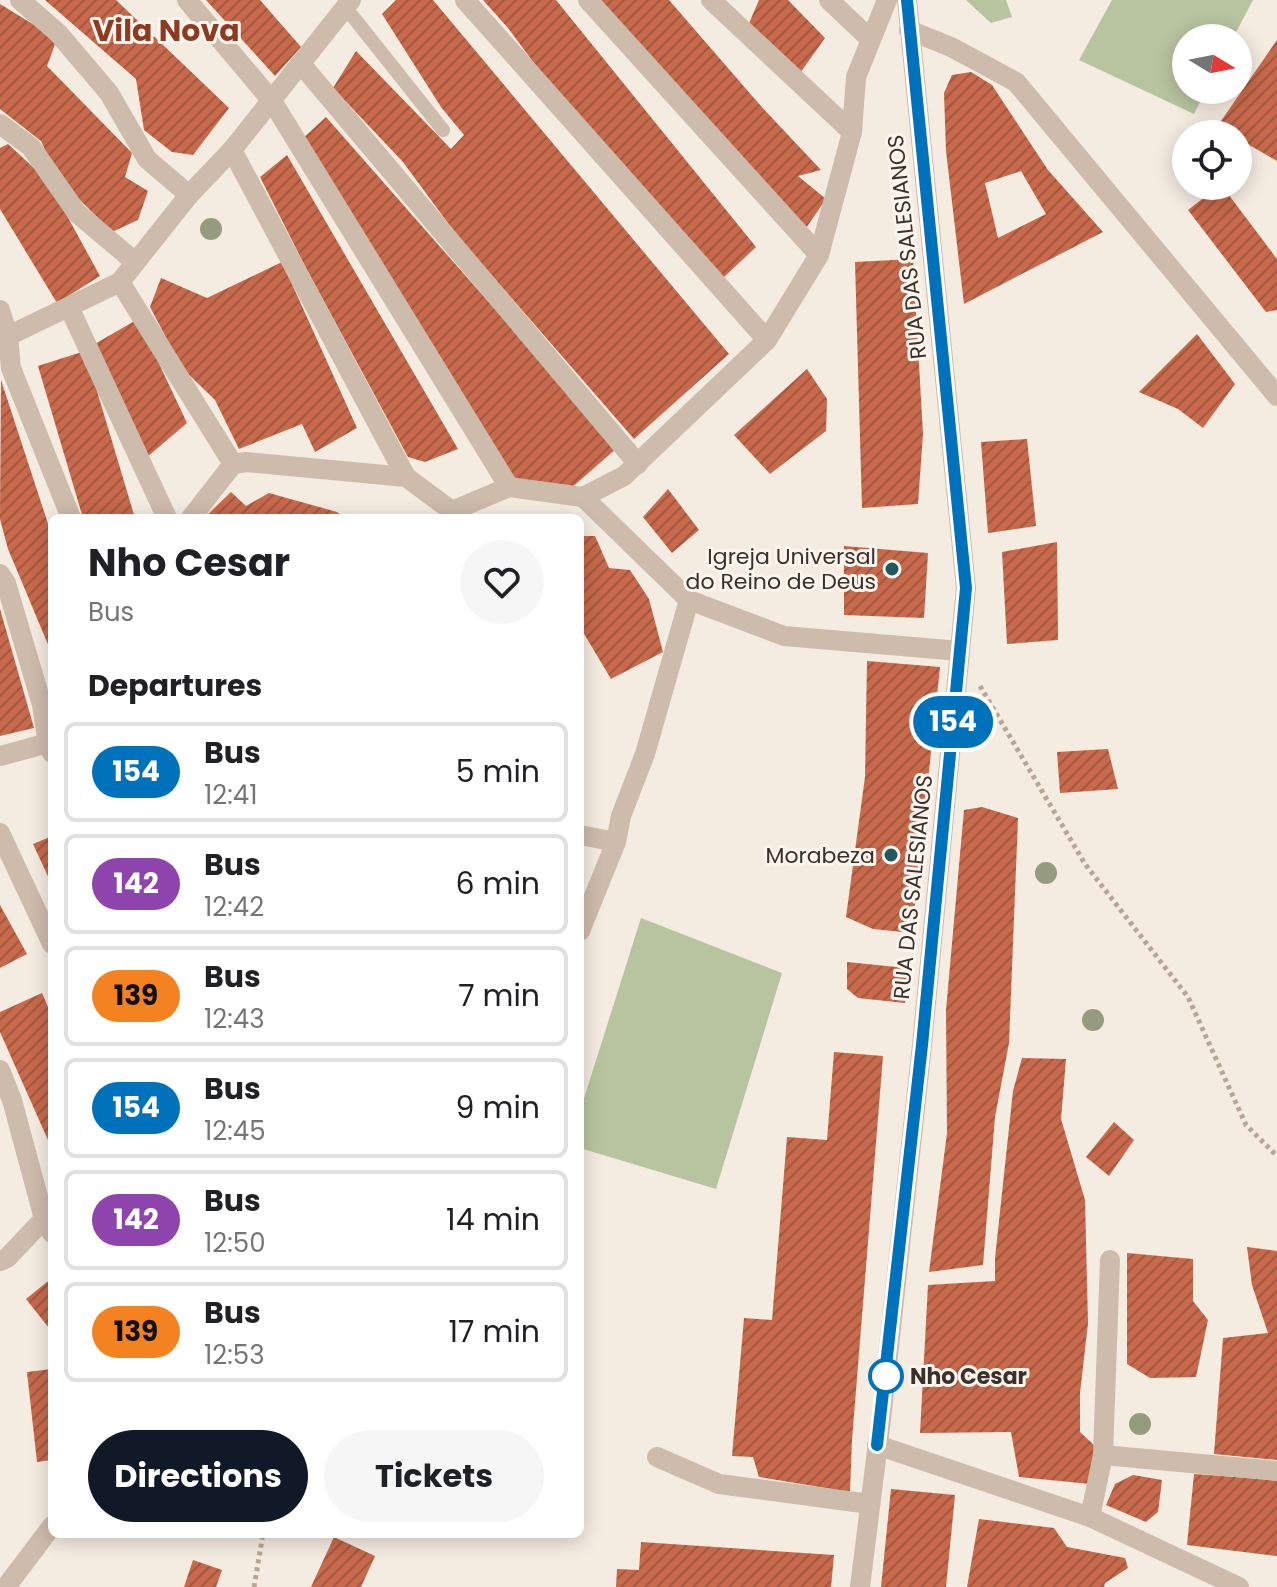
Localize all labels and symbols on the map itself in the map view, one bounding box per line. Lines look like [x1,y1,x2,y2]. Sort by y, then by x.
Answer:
district label: Vila Nova [92,9,240,52]
north arrow [1172,24,1252,104]
street label: RUA DAS SALESIANOS [880,133,934,361]
place label: Igreja Universal do Reino de Deus [686,541,876,597]
marker: Igreja Universal do Reino de Deus [883,560,901,578]
line badge: 154 [907,696,999,748]
street label: RUA DAS SALESIANOS [886,773,940,1001]
place label: Morabeza [766,840,875,871]
marker: Morabeza [882,846,900,864]
marker: Nho Cesar [869,1359,903,1393]
place label: Nho Cesar [910,1361,1027,1392]

